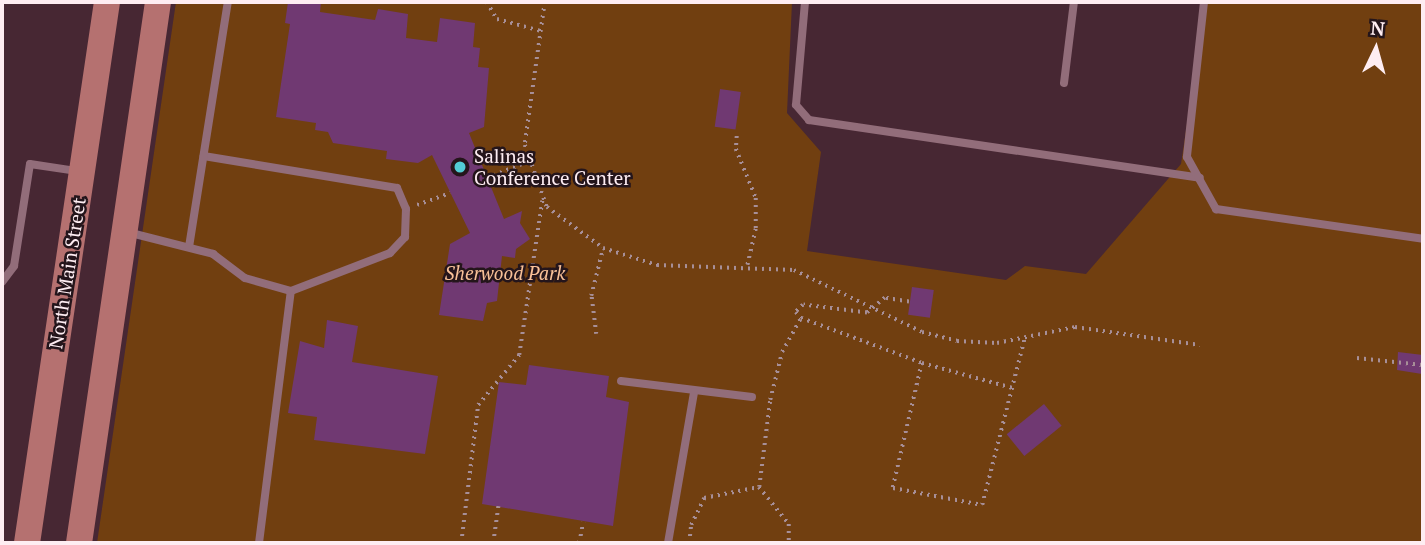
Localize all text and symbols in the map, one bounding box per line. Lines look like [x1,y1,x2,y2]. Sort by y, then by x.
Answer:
north arrow [1341,14,1411,84]
text: N [1370,15,1386,41]
place label: Salinas Conference Center [474,145,631,189]
marker: Salinas Conference Center [452,159,468,175]
street label: North Main Street [44,196,90,350]
park label: Sherwood Park [445,262,565,284]

